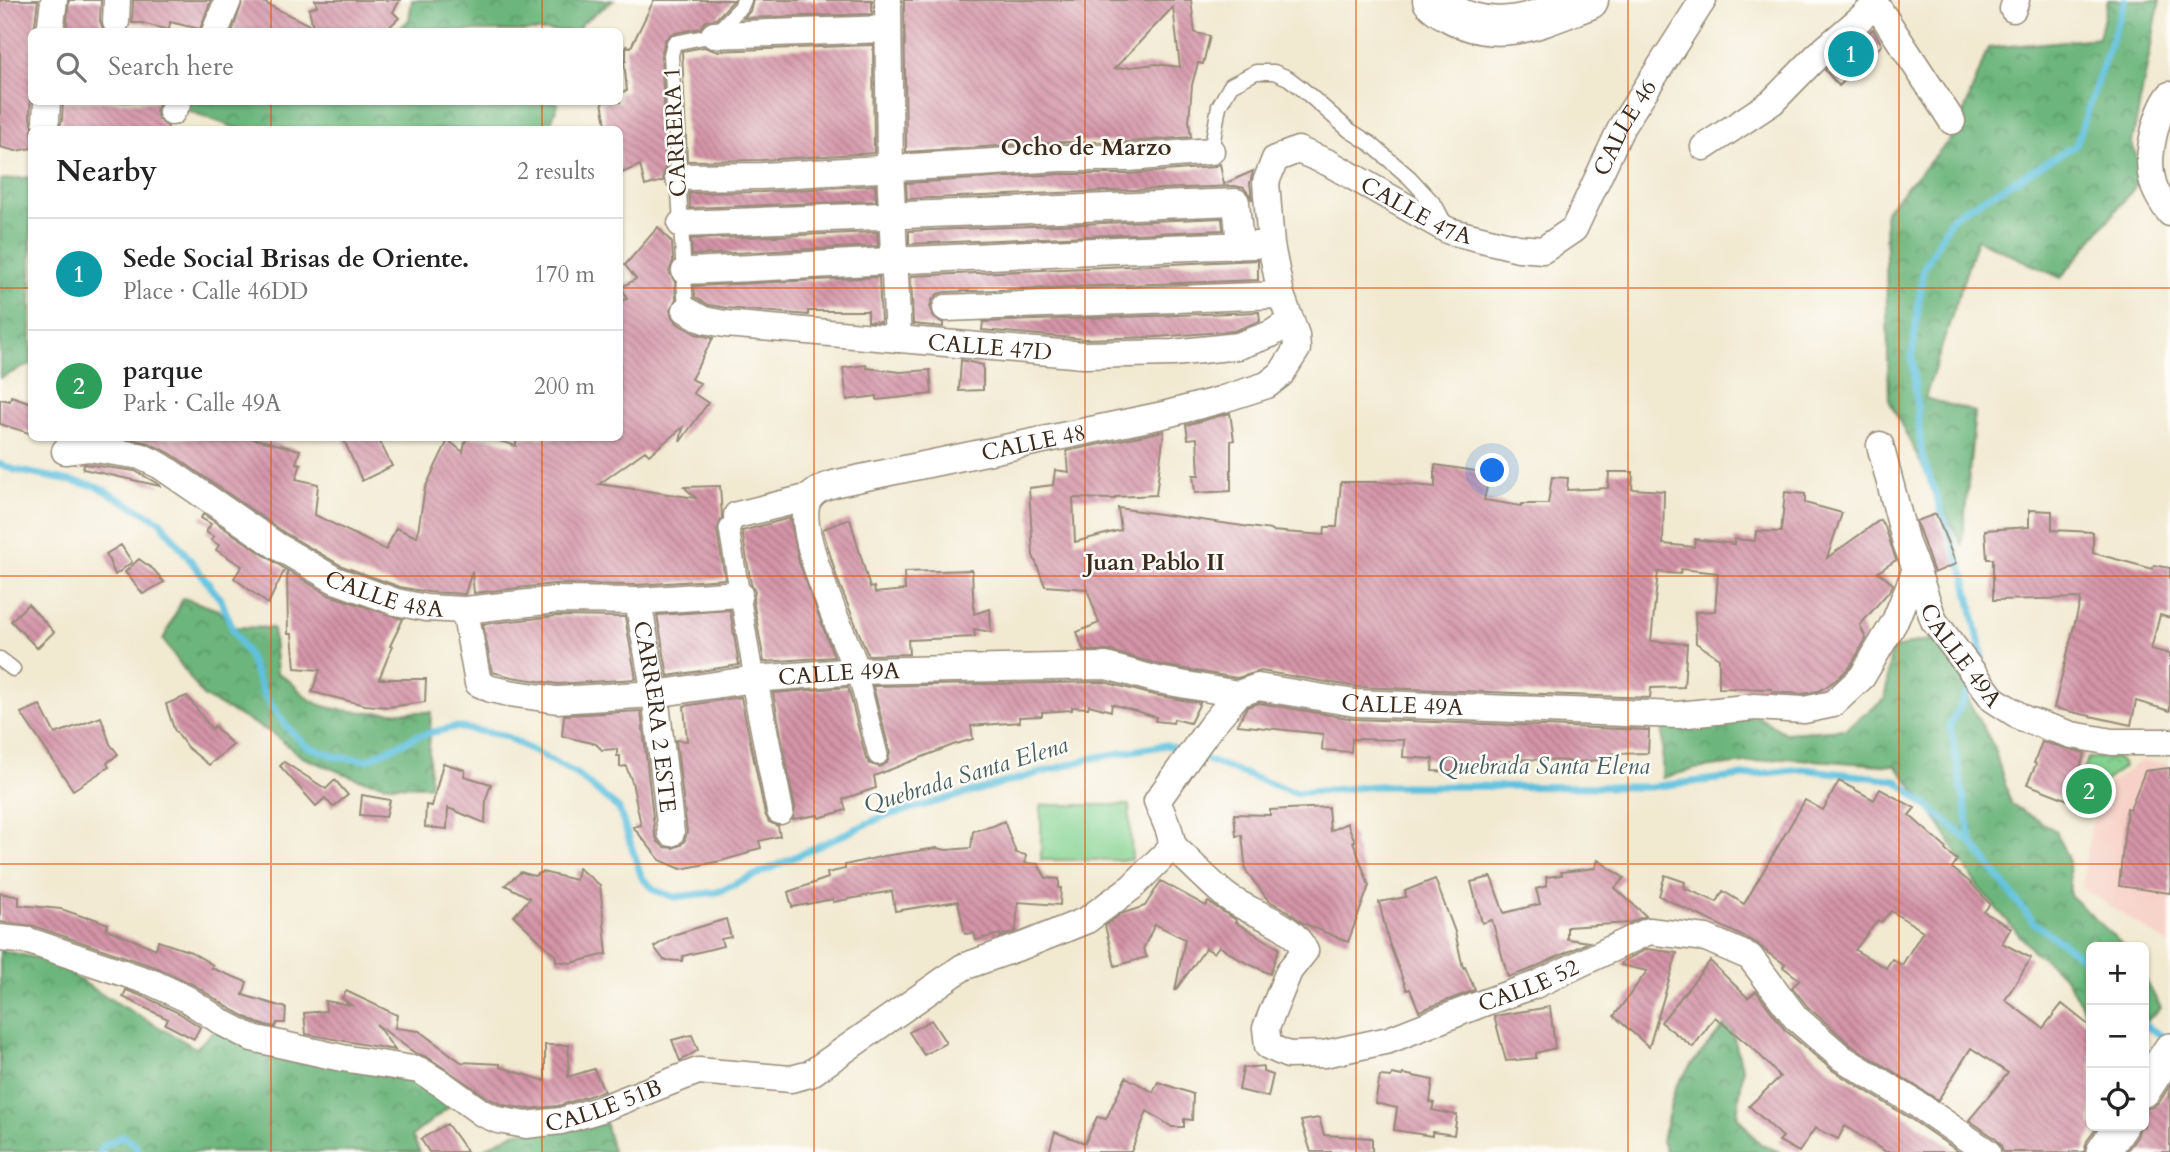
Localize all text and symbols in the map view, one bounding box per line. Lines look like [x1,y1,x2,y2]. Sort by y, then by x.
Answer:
search box [28,28,623,105]
pin: 1 [1828,28,1874,80]
icon: search [52,48,90,86]
text: Search here [108,49,234,84]
street label: CARRERA 1 [656,66,694,198]
street label: CALLE 46 [1586,73,1664,181]
district label: Ocho de Marzo [1001,131,1172,164]
text: Nearby [56,151,157,192]
text: 2 results [517,156,595,187]
street label: CALLE 47A [1355,169,1476,252]
text: Sede Social Brisas de Oriente. [123,241,469,276]
text: 1 [73,259,85,290]
text: 170 m [534,259,595,290]
text: Place · Calle 46DD [123,276,308,307]
street label: CALLE 47D [927,326,1053,368]
text: parque [123,353,203,388]
text: 2 [73,371,85,402]
text: 200 m [534,371,595,402]
text: Park · Calle 49A [123,388,281,419]
street label: CALLE 48 [979,416,1088,468]
your location [1475,453,1509,487]
district label: Juan Pablo II [1082,546,1225,579]
street label: CALLE 48A [319,562,445,624]
street label: CALLE 49A [1914,599,2010,714]
street label: CARRERA 2 ESTE [626,618,684,814]
street label: CALLE 49A [777,655,901,693]
street label: CALLE 49A [1339,685,1465,723]
water label: Quebrada Santa Elena [860,728,1072,822]
water label: Quebrada Santa Elena [1438,750,1650,783]
pin: 2 [2066,765,2112,817]
map controls [2086,942,2149,1131]
button: + [2086,942,2149,1005]
street label: CALLE 52 [1474,951,1584,1019]
button: − [2086,1005,2149,1068]
button: locate [2086,1068,2149,1131]
street label: CALLE 51B [543,1071,666,1138]

